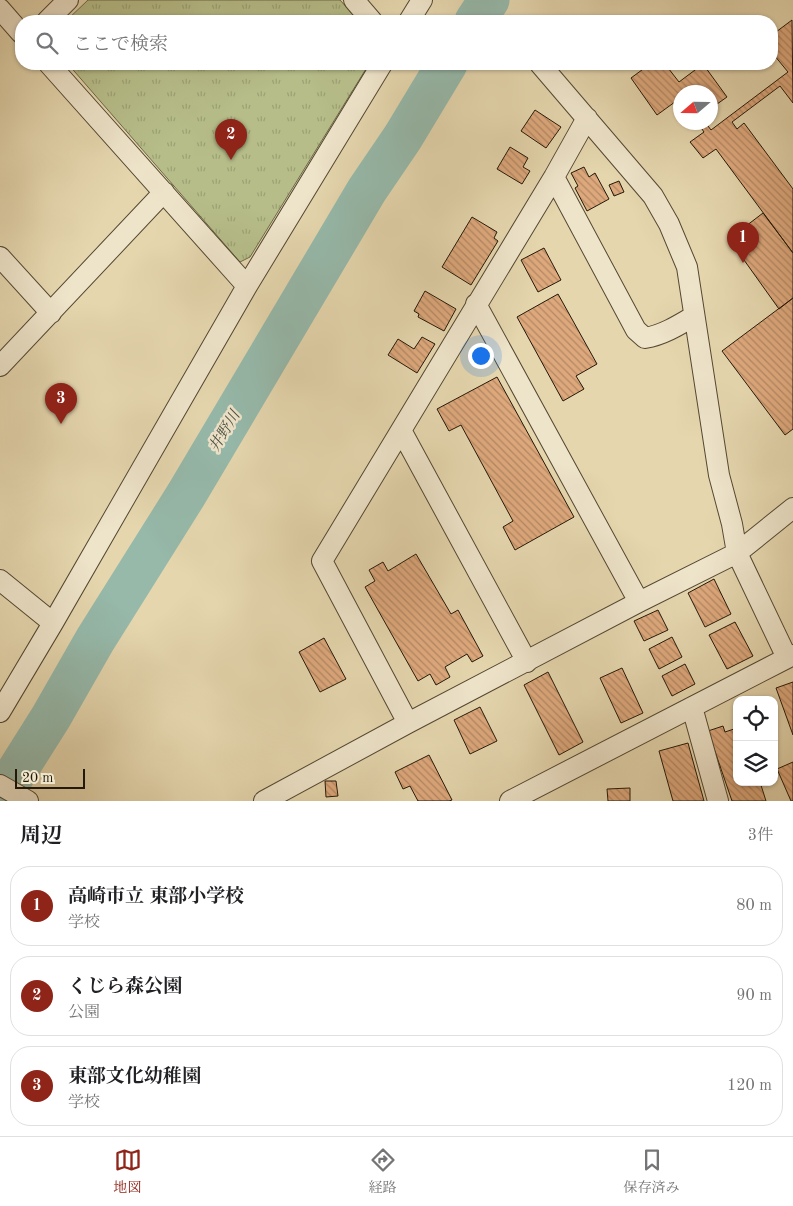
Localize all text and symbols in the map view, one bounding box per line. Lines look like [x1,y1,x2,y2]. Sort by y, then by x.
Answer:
search box [15,15,778,70]
icon: search [33,29,61,57]
text: ここで検索 [73,36,168,55]
north arrow [673,85,718,130]
pin: 2 [215,119,247,160]
pin: 1 [727,222,759,263]
your location [468,343,494,369]
pin: 3 [45,383,77,424]
water label: 井野川 [206,406,244,455]
map controls [733,696,778,786]
button: locate [733,696,778,741]
button: layers [733,741,778,786]
scale bar [15,766,85,789]
text: 20 m [22,771,53,785]
text: 周辺 [20,826,62,847]
text: 3件 [748,828,773,844]
text: 高崎市立 東部小学校 [68,888,244,907]
text: 1 [32,898,42,914]
text: 80 m [736,898,772,914]
text: 学校 [68,915,100,931]
text: くじら森公園 [68,978,182,997]
text: 2 [32,988,42,1004]
text: 90 m [736,988,772,1004]
text: 公園 [68,1005,100,1021]
text: 東部文化幼稚園 [68,1068,201,1087]
text: 3 [32,1078,42,1094]
text: 120 m [727,1078,772,1094]
text: 学校 [68,1095,100,1111]
tab: 地図 [114,1146,142,1197]
tab: 経路 [369,1146,397,1197]
tab: 保存済み [624,1146,680,1197]

